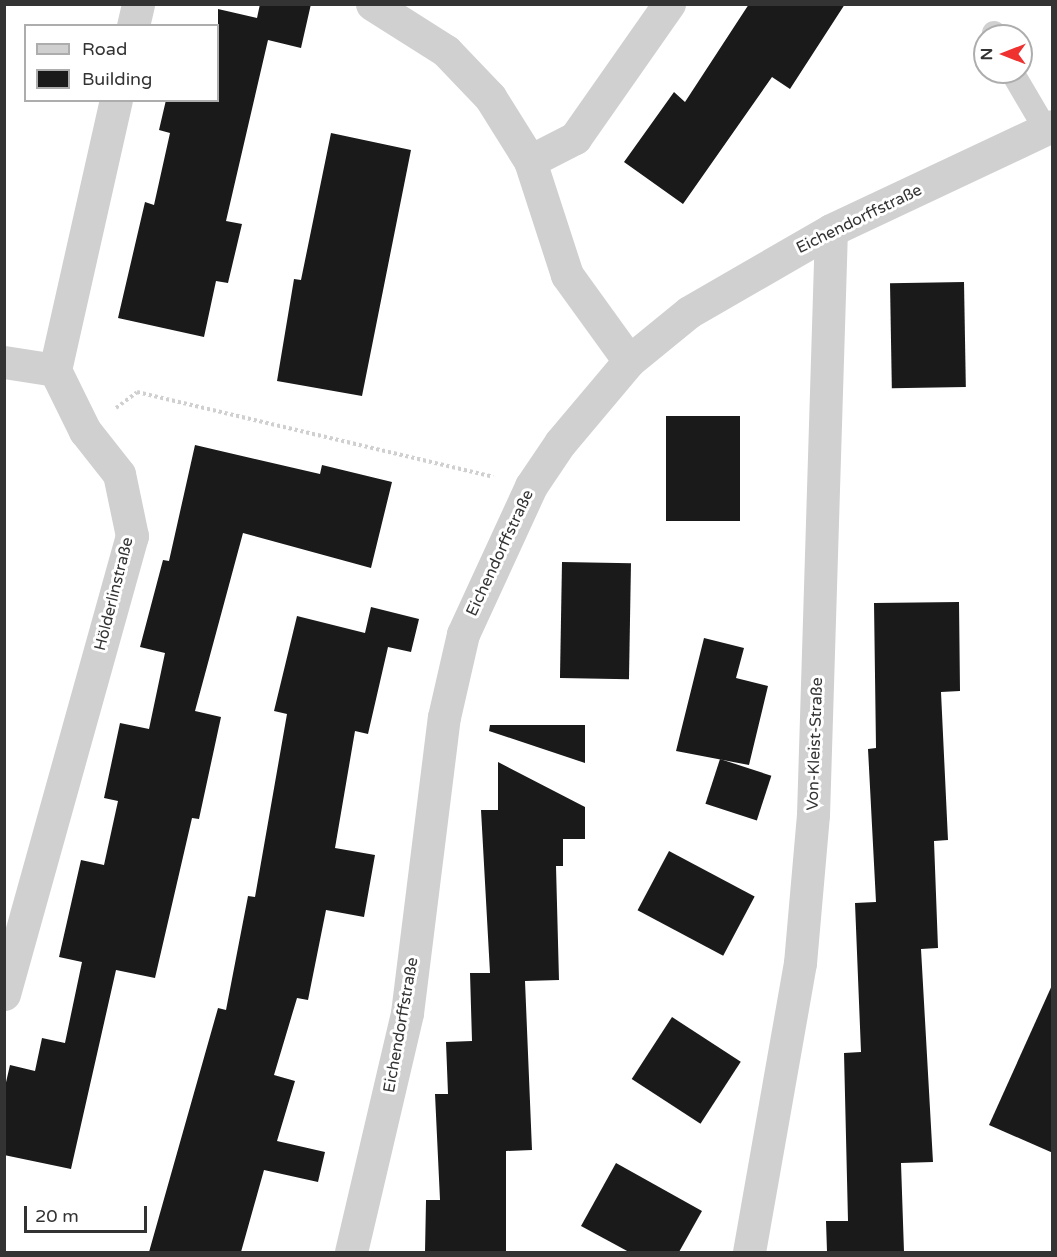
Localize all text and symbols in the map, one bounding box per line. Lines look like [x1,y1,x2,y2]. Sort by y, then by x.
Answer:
legend [24,24,219,102]
north arrow [973,24,1033,84]
text: Road [82,38,127,60]
text: N [977,48,997,60]
text: Building [82,68,152,90]
street label: Eichendorffstraße [793,180,925,258]
street label: Eichendorffstraße [462,487,538,619]
street label: Hölderlinstraße [91,535,137,653]
street label: Von-Kleist-Straße [803,677,827,811]
street label: Eichendorffstraße [380,956,422,1094]
scale bar [27,1194,150,1232]
text: 20 m [35,1205,79,1227]

